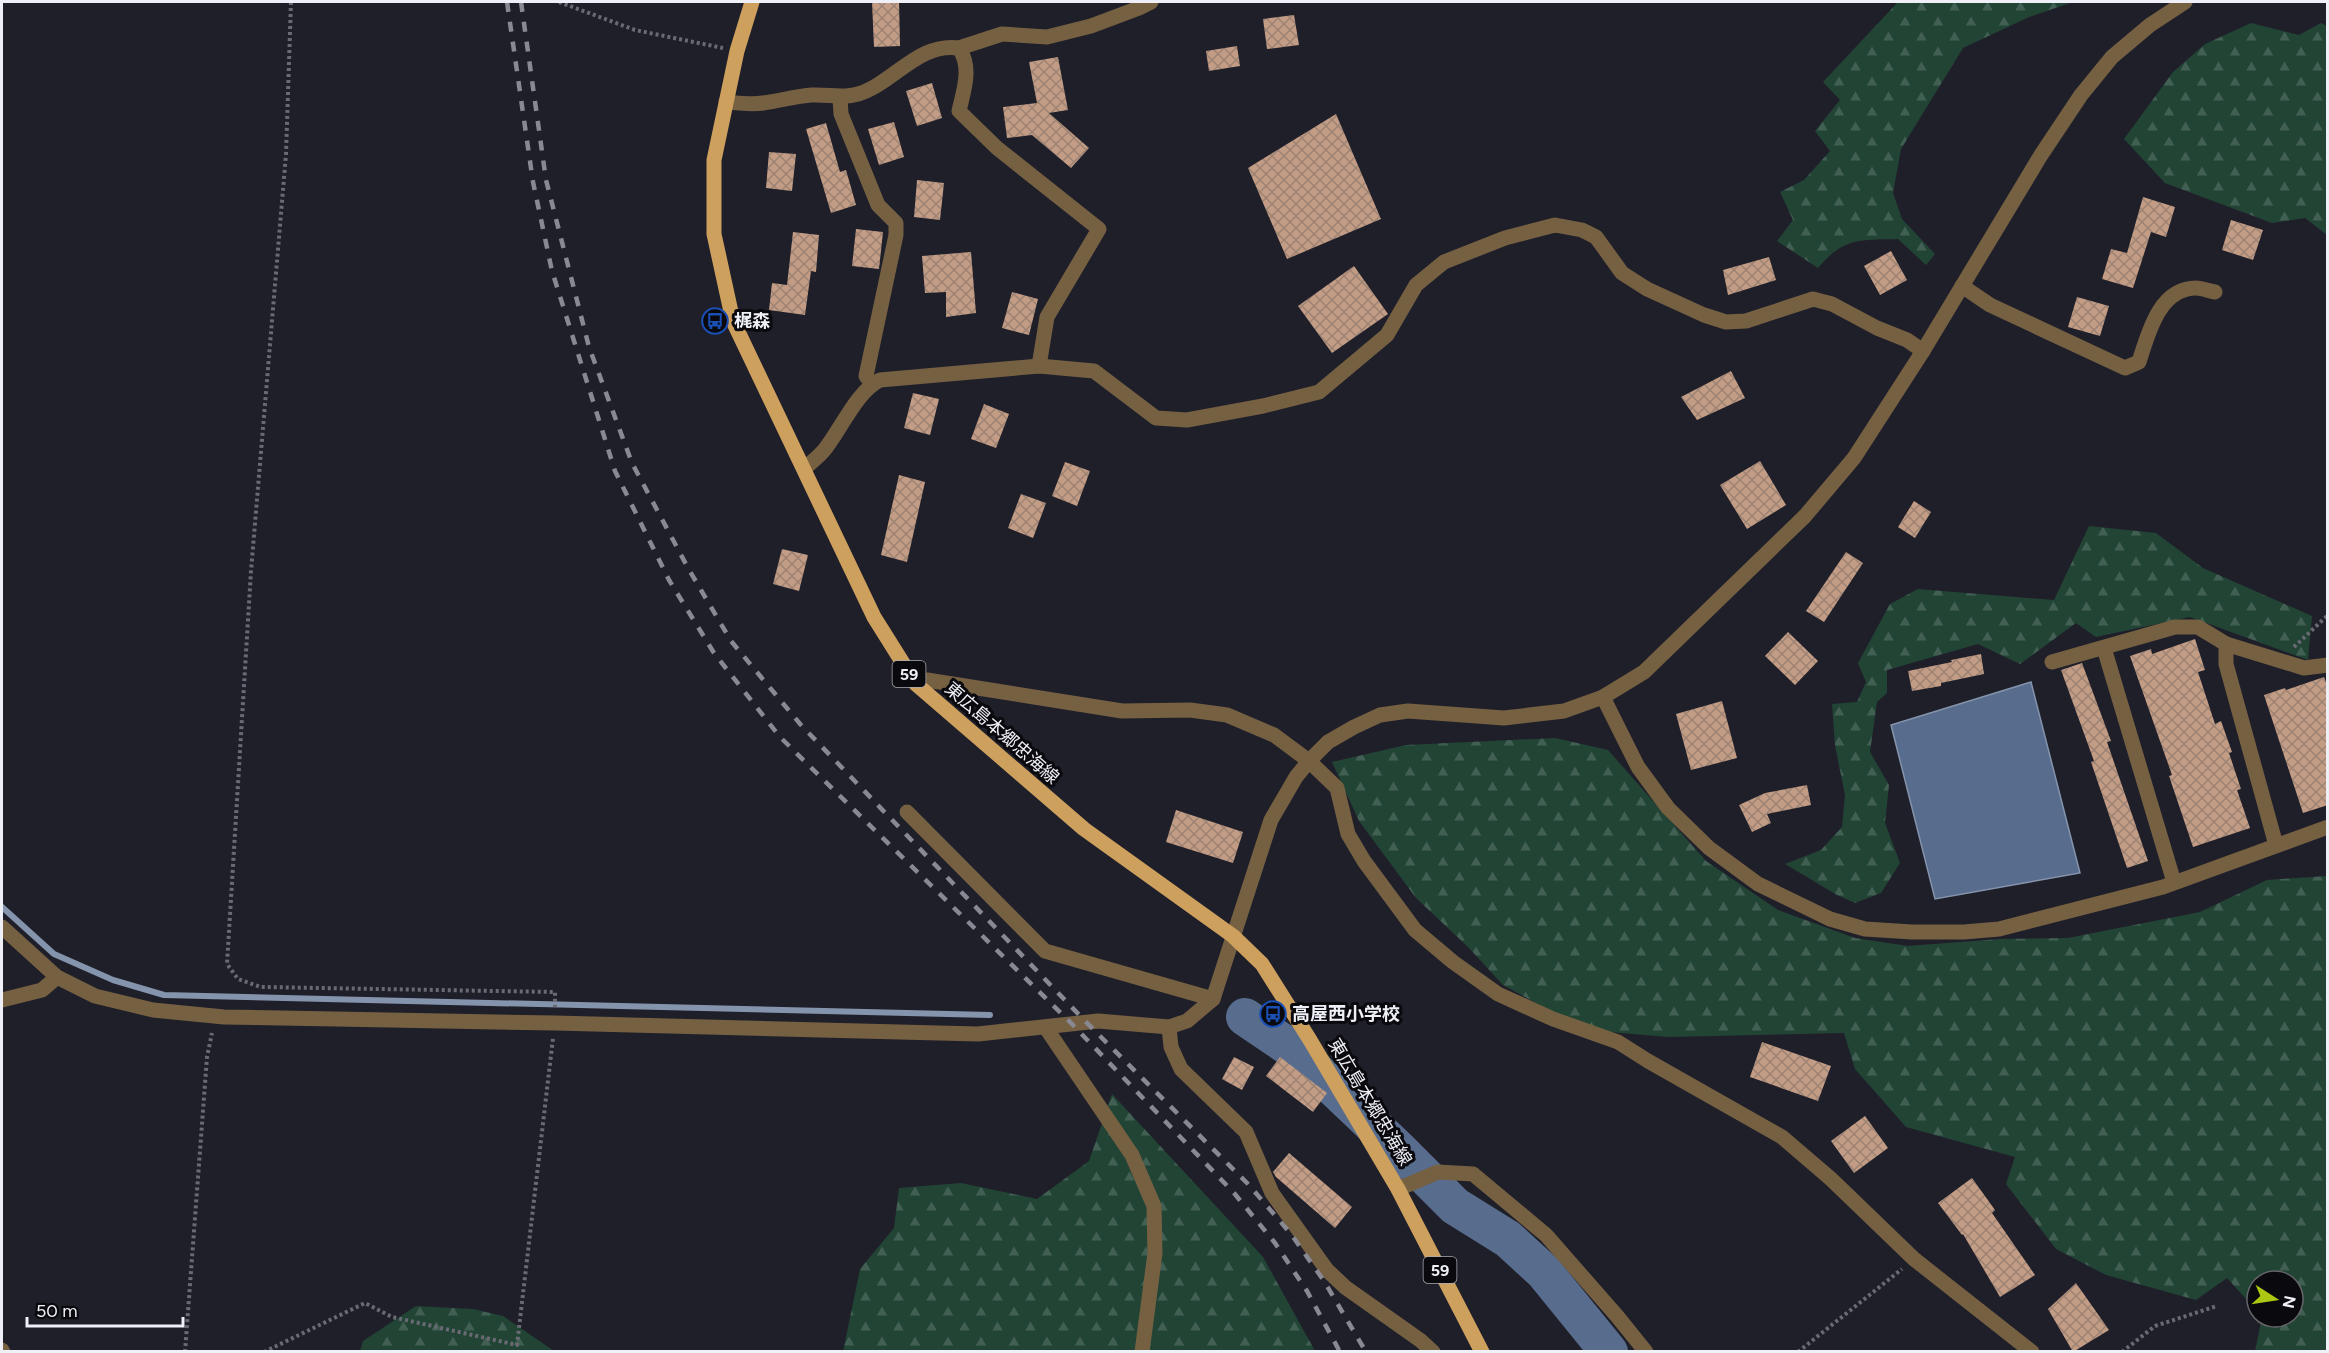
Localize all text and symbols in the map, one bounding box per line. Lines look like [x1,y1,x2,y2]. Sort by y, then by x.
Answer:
bus stop icon: 梶森 [700,306,730,336]
place label: 梶森 [734,310,770,332]
road number: 59 [892,661,926,687]
street label: 東広島本郷忠海線 [940,677,1064,789]
bus stop icon: 高屋西小学校 [1258,999,1288,1029]
place label: 高屋西小学校 [1292,1003,1400,1025]
street label: 東広島本郷忠海線 [1323,1035,1417,1169]
road number: 59 [1424,1257,1456,1283]
north arrow [2245,1269,2305,1329]
scale bar [27,1290,183,1328]
text: N [2279,1294,2300,1310]
text: 50 m [36,1300,78,1322]

